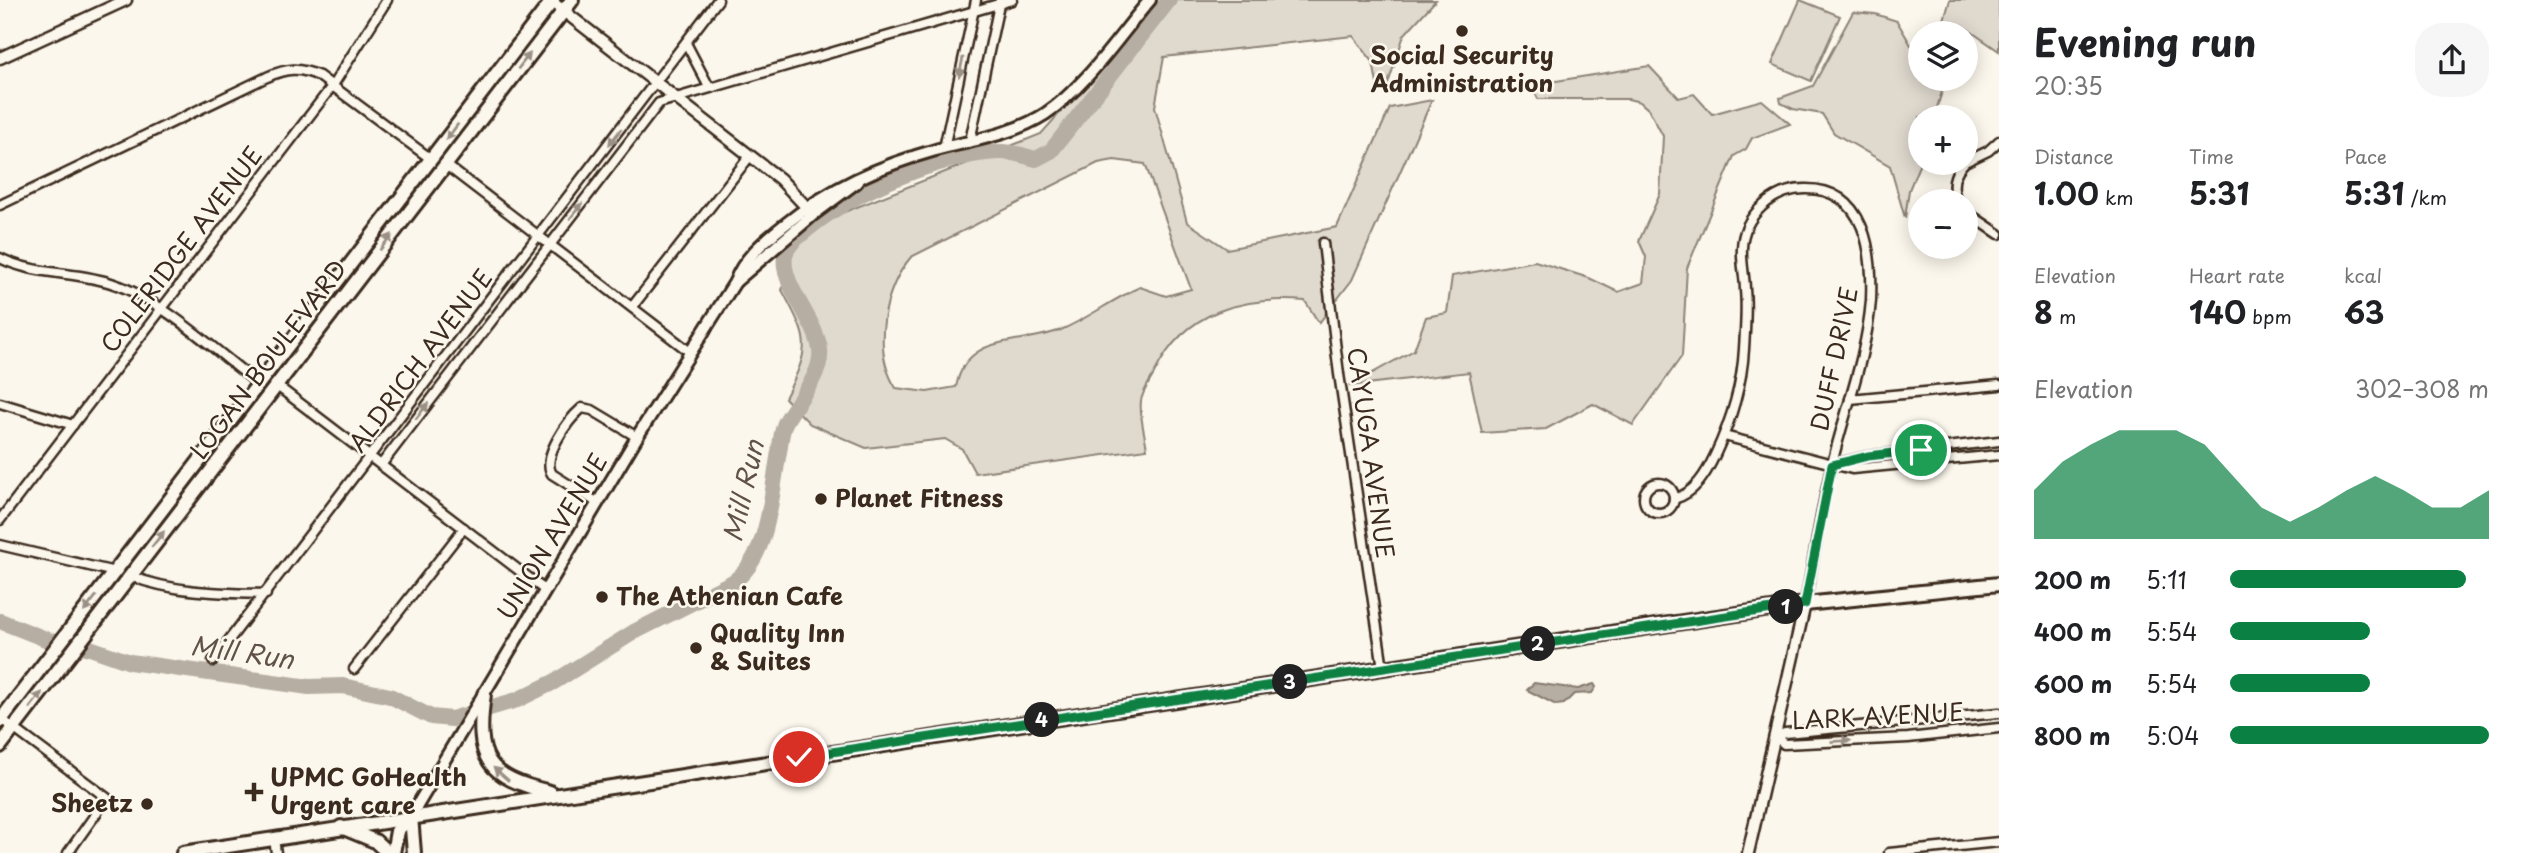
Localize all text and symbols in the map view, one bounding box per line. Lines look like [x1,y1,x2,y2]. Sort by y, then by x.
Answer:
text: Evening run [2034,13,2256,70]
map controls [1908,21,1978,259]
button: layers [1908,21,1978,91]
marker: Social Security Administration [1454,23,1470,39]
button: share [2415,23,2489,97]
place label: Social Security Administration [1370,36,1554,100]
one-way arrow [517,53,532,71]
one-way arrow [956,56,967,78]
text: 20:35 [2034,68,2103,103]
button: + [1908,105,1978,175]
one-way arrow [446,123,460,141]
one-way arrow [608,128,622,146]
street label: COLERIDGE AVENUE [91,138,270,359]
text: Distance [2034,142,2114,170]
text: Time [2189,142,2234,170]
text: Pace [2344,142,2387,170]
text: 1.00 [2034,170,2099,215]
text: 5:31 [2189,170,2249,215]
text: 5:31 [2344,170,2404,215]
text: km [2099,183,2134,211]
text: /km [2404,183,2447,211]
button: − [1908,189,1978,259]
one-way arrow [568,202,582,220]
one-way arrow [379,233,393,251]
street label: LOGAN BOULEVARD [180,252,354,466]
street label: ALDRICH AVENUE [339,261,500,459]
text: Elevation [2034,261,2116,289]
text: Heart rate [2189,261,2285,289]
text: kcal [2344,261,2382,289]
street label: DUFF DRIVE [1800,283,1866,434]
text: 8 [2034,289,2053,334]
text: 140 [2189,289,2246,334]
text: 63 [2344,289,2384,334]
text: m [2053,302,2076,330]
text: bpm [2246,302,2292,330]
street label: CAYUGA AVENUE [1339,345,1405,561]
text: Elevation [2034,371,2133,406]
text: 302–308 m [2355,371,2489,406]
one-way arrow [415,402,429,420]
pin [1891,420,1951,480]
icon: arrive [1902,431,1940,469]
water label: Mill Run [712,435,773,545]
street label: UNION AVENUE [487,446,615,626]
place label: Planet Fitness [835,479,1003,515]
marker: Planet Fitness [813,491,829,507]
one-way arrow [151,531,166,549]
text: 200 m [2034,562,2111,597]
text: 5:11 [2146,562,2187,597]
place label: The Athenian Cafe [616,577,843,613]
marker: The Athenian Cafe [594,589,610,605]
pin: 1 [1768,590,1803,624]
text: 1 [1781,592,1790,620]
one-way arrow [83,595,98,613]
place label: Quality Inn & Suites [710,614,845,678]
text: 400 m [2034,614,2112,649]
text: 5:54 [2146,614,2197,649]
water label: Mill Run [188,625,297,678]
pin: 2 [1520,626,1556,662]
text: 2 [1531,629,1544,657]
marker: Quality Inn & Suites [688,640,704,656]
pin: 3 [1272,664,1308,700]
text: 600 m [2034,666,2112,701]
text: 5:54 [2146,666,2197,701]
text: 3 [1283,667,1296,695]
one-way arrow [28,691,42,709]
street label: LARK AVENUE [1791,693,1965,737]
pin: 4 [1024,702,1060,738]
text: 4 [1035,705,1048,733]
text: 800 m [2034,718,2111,753]
text: 5:04 [2146,718,2199,753]
pin [769,727,829,787]
one-way arrow [1831,736,1853,747]
icon: check [780,738,818,776]
place label: UPMC GoHealth Urgent care [270,758,467,822]
one-way arrow [492,766,510,781]
marker: UPMC GoHealth Urgent care [244,782,264,802]
place label: Sheetz [51,784,133,820]
marker: Sheetz [139,796,155,812]

